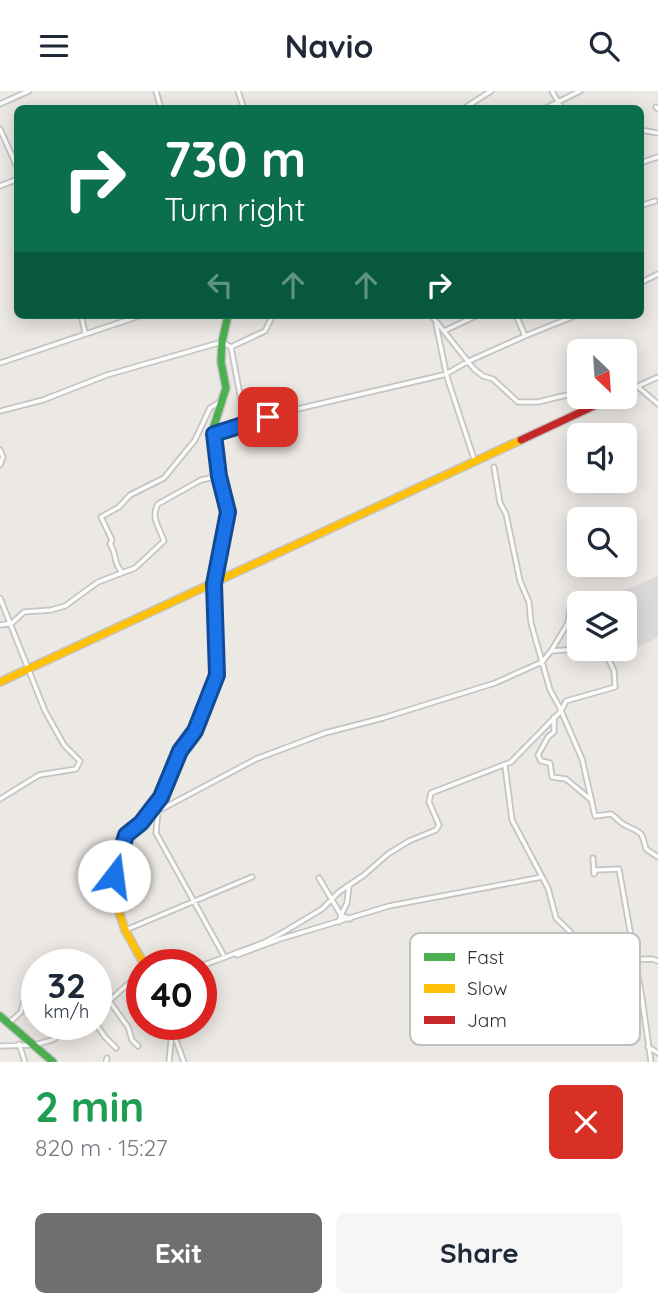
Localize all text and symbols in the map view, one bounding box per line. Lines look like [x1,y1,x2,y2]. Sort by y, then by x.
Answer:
text: Navio [285,26,373,66]
icon: menu [35,27,73,65]
icon: search [585,27,623,65]
text: 730 m [164,128,306,189]
icon: right [49,133,140,224]
text: Turn right [164,189,305,229]
icon: left [201,266,239,304]
icon: ahead [274,266,312,304]
icon: ahead [347,266,385,304]
icon: right [420,266,458,304]
north arrow [567,339,637,409]
map controls [567,339,637,661]
pin [238,387,298,447]
icon: arrive [249,398,287,436]
button: sound [567,423,637,493]
button: search [567,507,637,577]
button: layers [567,591,637,661]
position arrow [77,839,151,913]
legend [410,933,640,1045]
text: Fast [467,945,504,969]
speed limit sign: 40 [126,949,217,1040]
text: 32 [47,963,86,1007]
text: Slow [467,976,508,1000]
text: km/h [44,1000,89,1023]
text: Jam [467,1008,507,1032]
text: 2 min [35,1080,144,1133]
button: close [549,1085,623,1159]
text: 820 m · 15:27 [35,1133,168,1162]
button: Exit [35,1213,322,1293]
button: Share [336,1213,623,1293]

